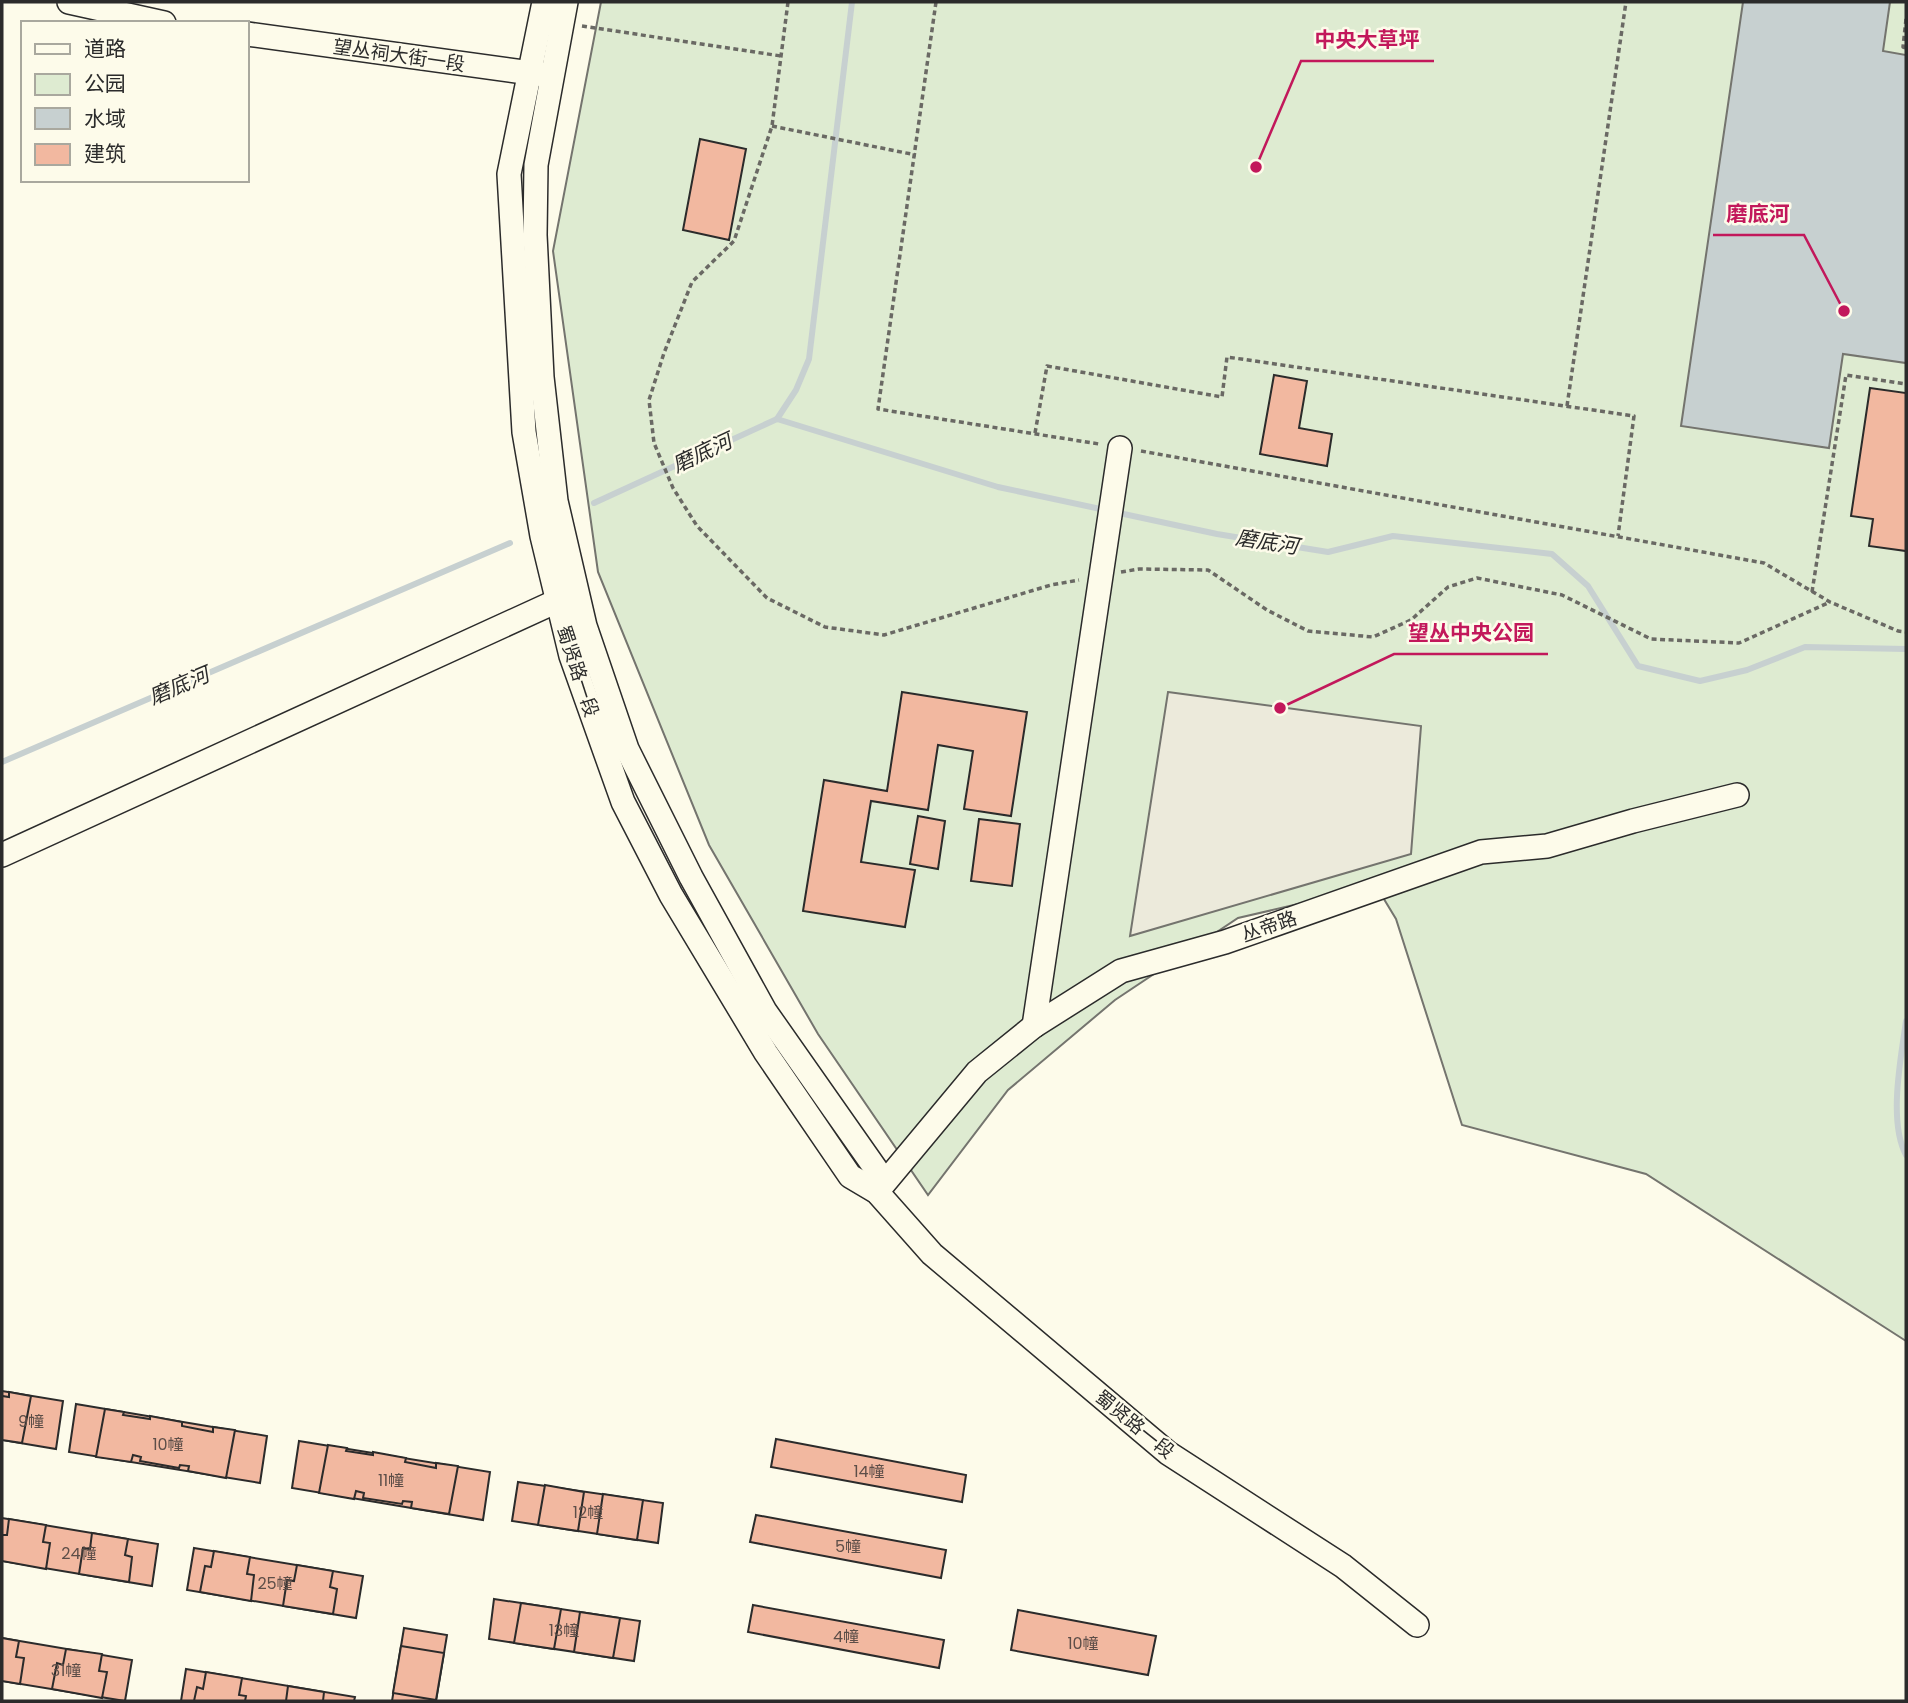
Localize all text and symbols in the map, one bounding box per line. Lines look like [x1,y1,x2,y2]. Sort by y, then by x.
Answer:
callout: 中央大草坪 [1301,19,1434,61]
legend [21,21,248,182]
text: 中央大草坪 [1315,25,1420,54]
street label: 望丛祠大街一段 [331,33,467,78]
text: 道路 [84,34,126,63]
text: 公园 [84,69,126,98]
text: 水域 [84,104,126,133]
text: 建筑 [84,139,126,168]
callout: 磨底河 [1713,193,1804,235]
text: 磨底河 [1727,199,1790,228]
water label: 磨底河 [667,424,740,479]
water label: 磨底河 [1234,522,1304,561]
callout: 望丛中央公园 [1394,612,1548,654]
text: 望丛中央公园 [1408,618,1534,647]
street label: 蜀贤路一段 [550,622,605,721]
water label: 磨底河 [144,658,217,711]
street label: 丛帝路 [1238,904,1301,949]
street label: 蜀贤路一段 [1089,1384,1180,1465]
house number: 9幢 [18,1410,44,1433]
house number: 10幢 [152,1433,184,1456]
house number: 14幢 [853,1460,885,1483]
house number: 11幢 [378,1469,404,1492]
house number: 12幢 [573,1501,603,1524]
house number: 5幢 [835,1535,861,1558]
house number: 24幢 [61,1542,97,1565]
house number: 25幢 [257,1572,293,1595]
house number: 13幢 [549,1619,579,1642]
house number: 4幢 [833,1625,859,1648]
house number: 10幢 [1067,1632,1099,1655]
house number: 31幢 [51,1659,81,1682]

